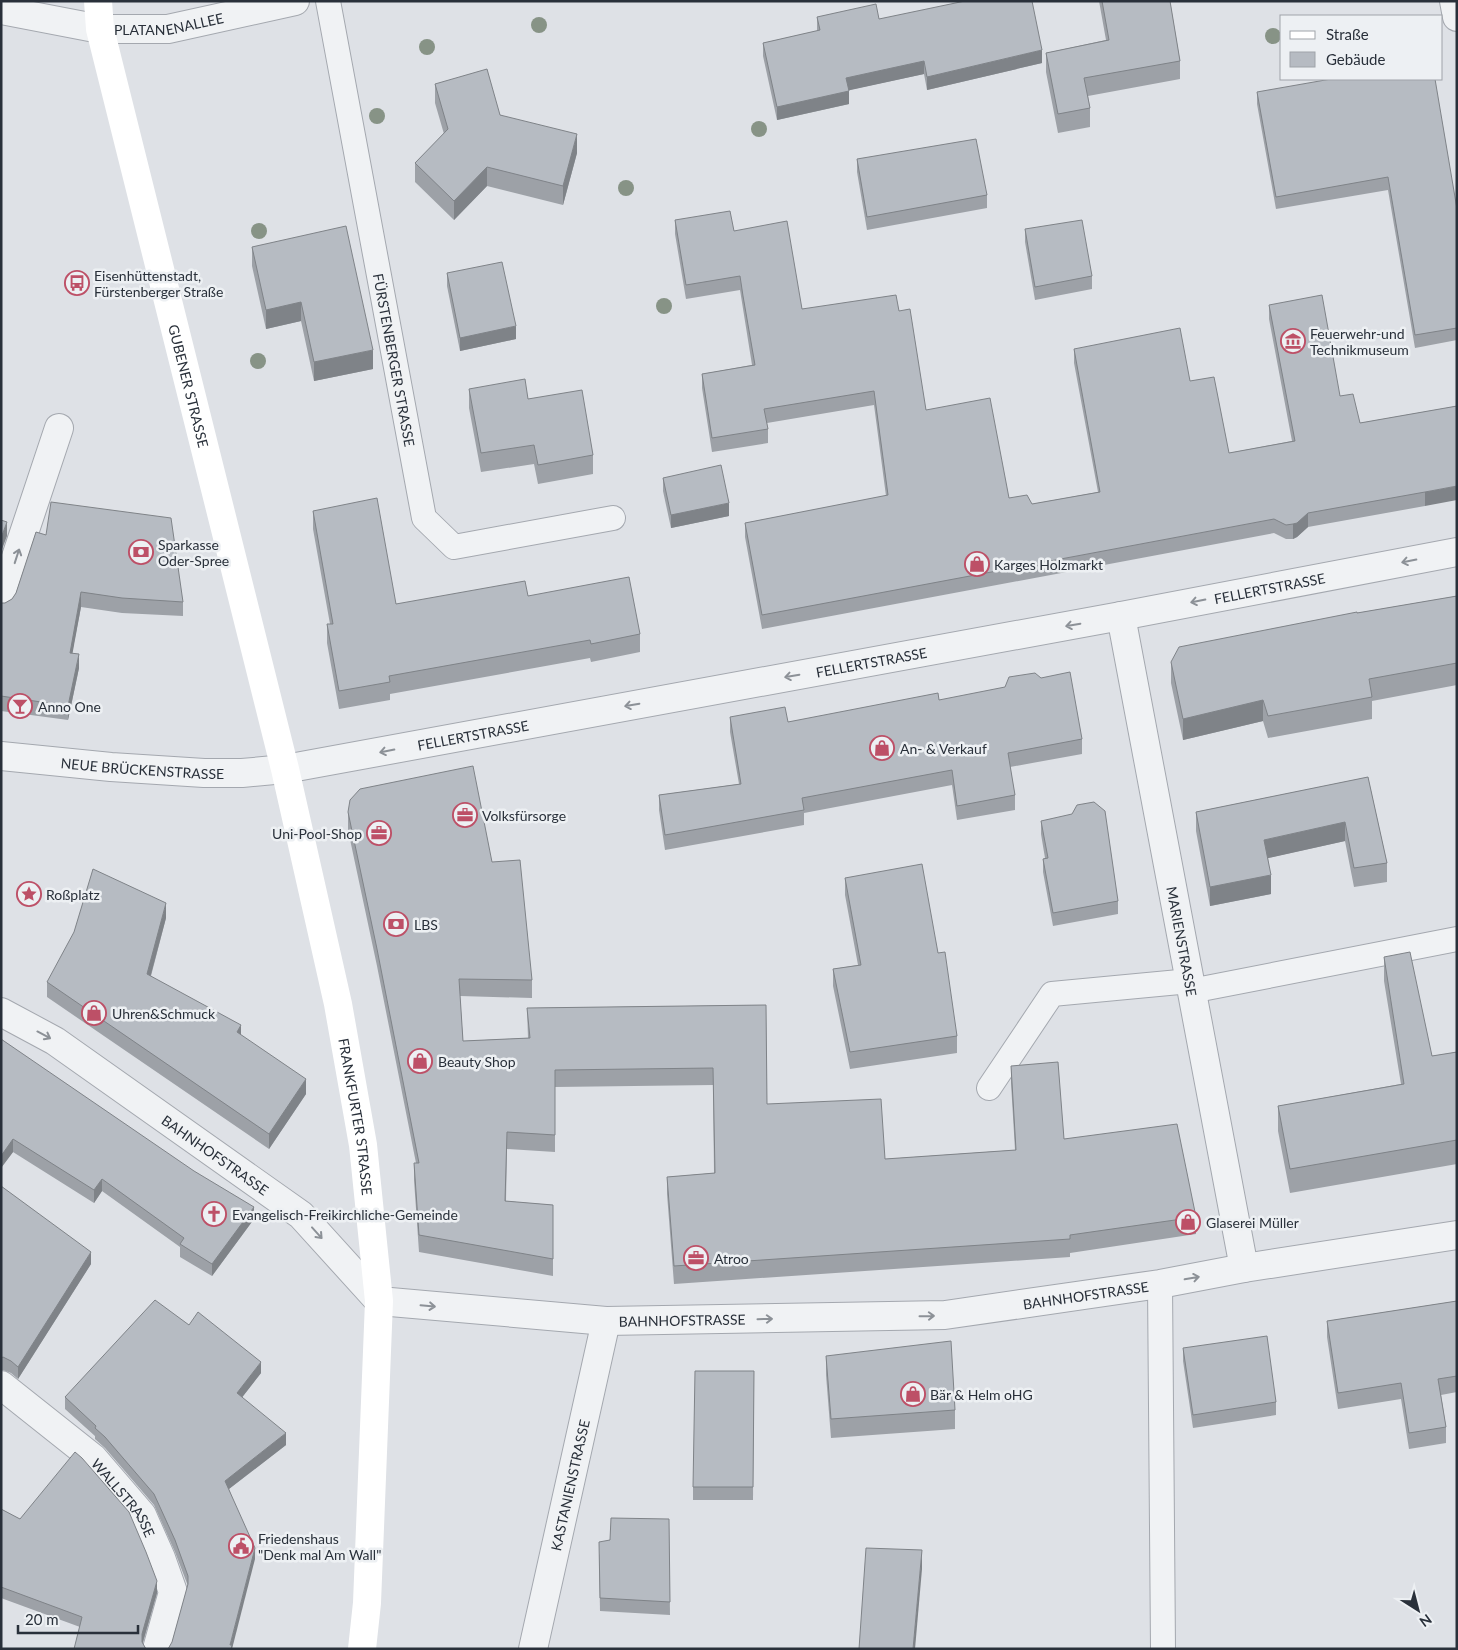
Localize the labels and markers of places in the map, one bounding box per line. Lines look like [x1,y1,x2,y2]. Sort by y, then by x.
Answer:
place label: Eisenhüttenstadt, Fürstenberger Straße [94,267,223,300]
bus stop icon: Eisenhüttenstadt, Fürstenberger Straße [64,270,90,296]
place label: Feuerwehr-und Technikmuseum [1310,325,1409,358]
museum icon: Feuerwehr-und Technikmuseum [1280,328,1306,354]
place label: Sparkasse Oder-Spree [158,536,229,569]
bank icon: Sparkasse Oder-Spree [128,539,154,565]
shop icon: Karges Holzmarkt [964,551,990,577]
place label: Karges Holzmarkt [994,556,1103,573]
bar icon: Anno One [7,693,33,719]
place label: Anno One [38,698,101,715]
shop icon: An- & Verkauf [869,735,895,761]
place label: An- & Verkauf [900,740,987,757]
office icon: Volksfürsorge [452,802,478,828]
place label: Volksfürsorge [482,807,566,824]
office icon: Uni-Pool-Shop [366,820,392,846]
place label: Uni-Pool-Shop [272,825,362,842]
place icon: Roßplatz [16,881,42,907]
place label: Roßplatz [46,886,100,903]
bank icon: LBS [383,911,409,937]
place label: LBS [414,916,438,933]
shop icon: Uhren&Schmuck [81,1000,107,1026]
place label: Uhren&Schmuck [112,1005,216,1022]
shop icon: Beauty Shop [407,1048,433,1074]
place label: Beauty Shop [438,1053,516,1070]
church icon: Evangelisch-Freikirchliche-Gemeinde [201,1201,227,1227]
place label: Evangelisch-Freikirchliche-Gemeinde [232,1206,458,1223]
shop icon: Glaserei Müller [1175,1209,1201,1235]
place label: Glaserei Müller [1206,1214,1299,1231]
office icon: Atroo [683,1245,709,1271]
place label: Atroo [714,1250,749,1267]
shop icon: Bär & Helm oHG [900,1381,926,1407]
place label: Bär & Helm oHG [930,1386,1033,1403]
place label: Friedenshaus "Denk mal Am Wall" [258,1530,381,1563]
public building icon: Friedenshaus "Denk mal Am Wall" [228,1533,254,1559]

